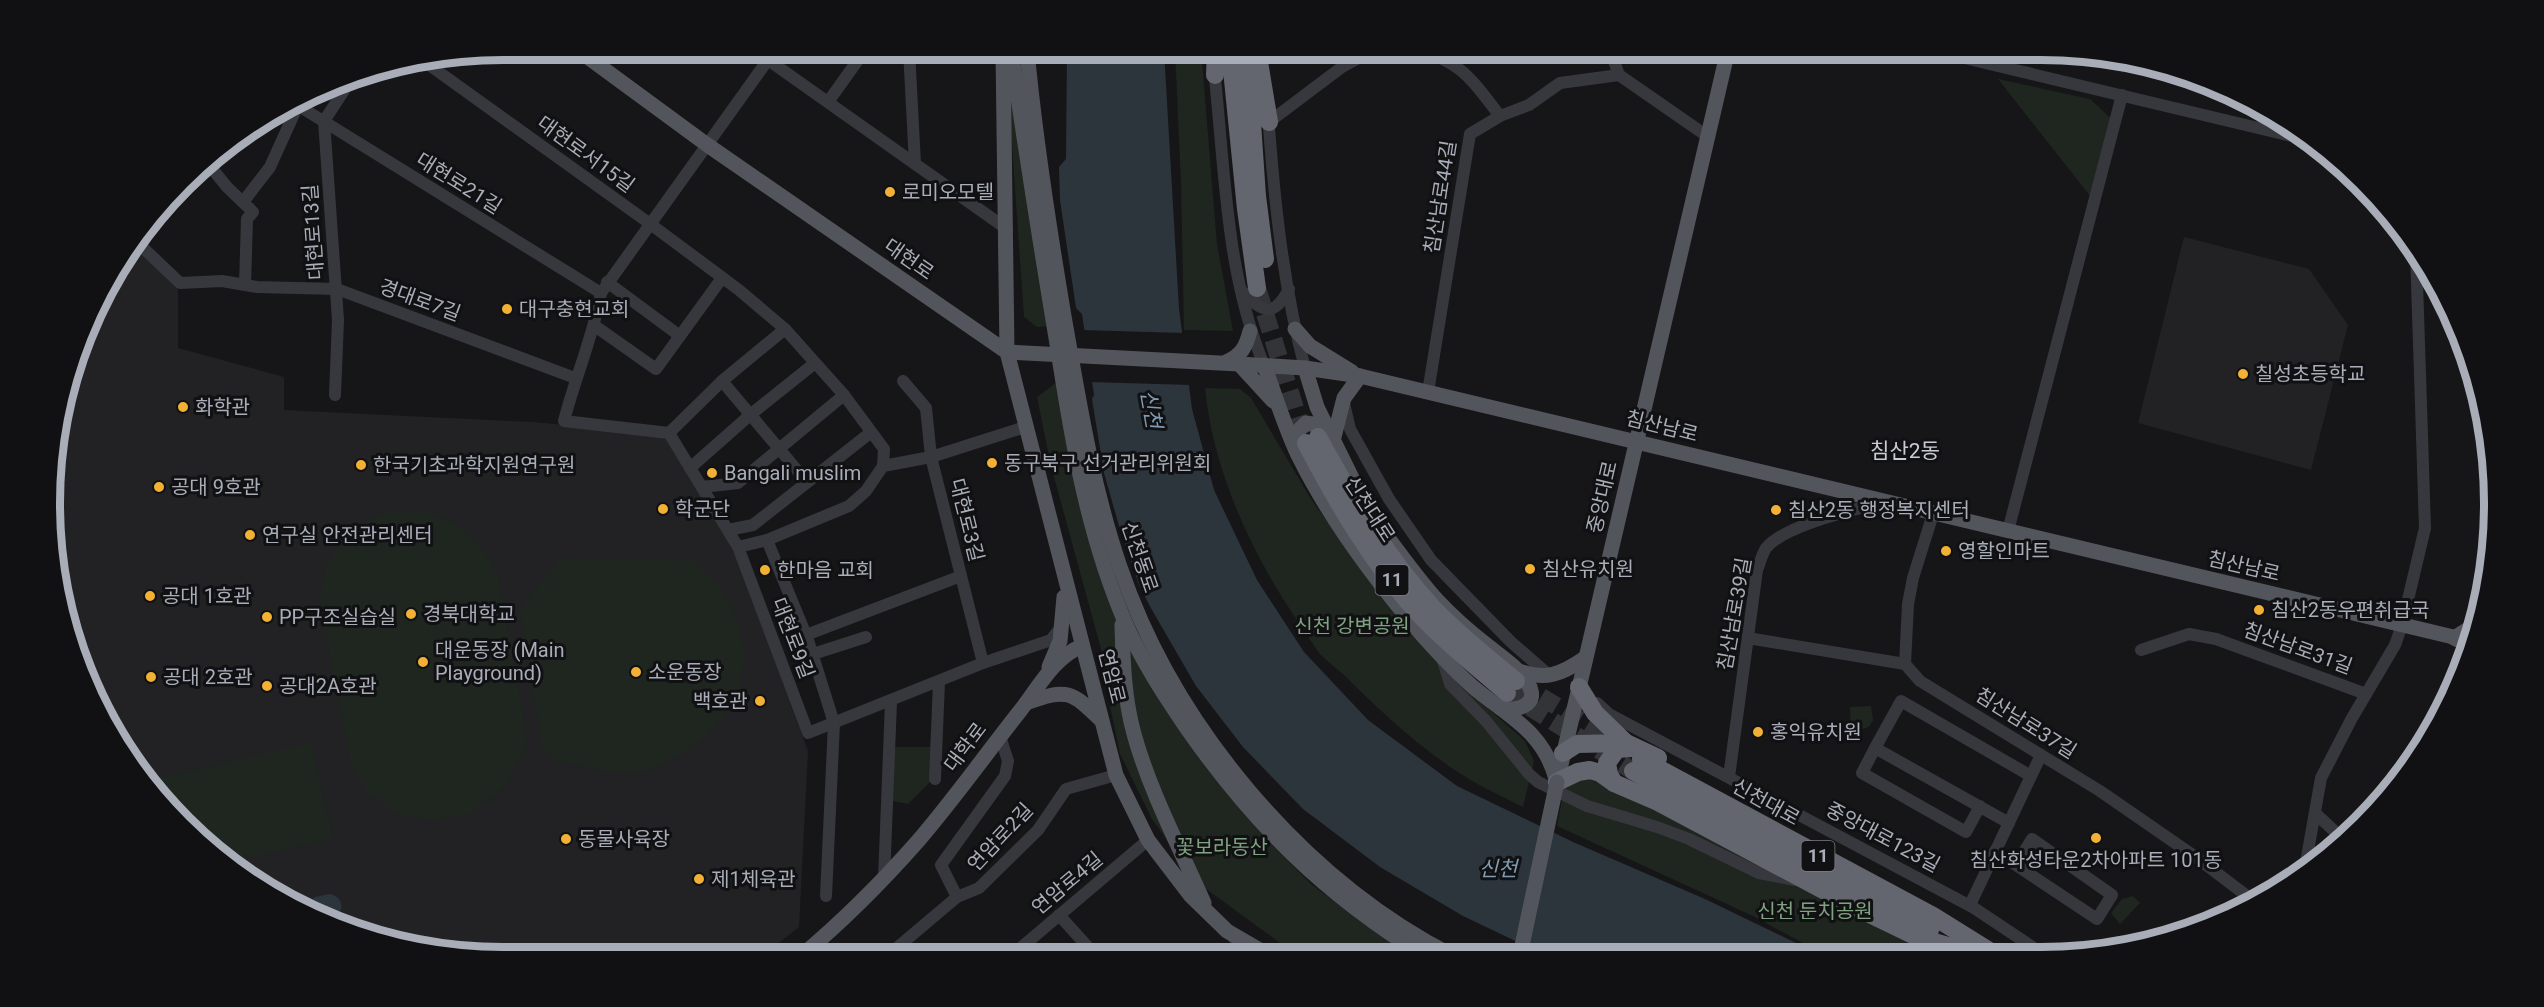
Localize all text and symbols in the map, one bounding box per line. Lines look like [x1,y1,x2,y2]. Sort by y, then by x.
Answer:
street label: 대현로서15길 [533,111,639,197]
street label: 침산남로44길 [1419,139,1461,255]
street label: 대현로21길 [412,147,506,219]
place label: 로미오모텔 [902,180,994,204]
street label: 대현로13길 [298,183,328,281]
marker: 로미오모텔 [883,185,897,199]
street label: 대현로 [880,233,938,285]
street label: 경대로7길 [376,274,464,326]
place label: 대구충현교회 [519,297,629,321]
marker: 대구충현교회 [500,302,514,316]
place label: 칠성초등학교 [2255,362,2365,386]
marker: 칠성초등학교 [2236,367,2250,381]
water label: 신천 [1136,388,1167,433]
place label: 화학관 [195,395,250,419]
marker: 화학관 [176,400,190,414]
street label: 침산남로 [1623,405,1701,447]
district label: 침산2동 [1870,439,1940,463]
place label: 동구북구 선거관리위원회 [1004,451,1211,475]
place label: 한국기초과학지원연구원 [373,453,575,477]
marker: 동구북구 선거관리위원회 [985,456,999,470]
marker: 한국기초과학지원연구원 [354,458,368,472]
street label: 중앙대로 [1582,458,1622,536]
place label: Bangali muslim [724,461,861,485]
marker: Bangali muslim [705,466,719,480]
street label: 신천대로 [1340,472,1400,546]
place label: 공대 9호관 [171,475,261,499]
street label: 대현로3길 [945,476,989,564]
marker: 공대 9호관 [152,480,166,494]
place label: 학군단 [675,497,730,521]
place label: 침산2동 행정복지센터 [1788,498,1970,522]
marker: 학군단 [656,502,670,516]
marker: 침산2동 행정복지센터 [1769,503,1783,517]
street label: 신천동로 [1117,518,1163,596]
place label: 연구실 안전관리센터 [262,523,433,547]
marker: 연구실 안전관리센터 [243,528,257,542]
place label: 영할인마트 [1958,539,2050,563]
marker: 영할인마트 [1939,544,1953,558]
street label: 침산남로 [2205,546,2283,586]
street label: 침산남로39길 [1712,556,1756,672]
place label: 침산유치원 [1542,557,1634,581]
place label: 한마음 교회 [777,558,874,582]
marker: 침산유치원 [1523,562,1537,576]
marker: 한마음 교회 [758,563,772,577]
road number: 11 [1376,565,1408,595]
place label: 공대 1호관 [162,584,252,608]
marker: 공대 1호관 [143,589,157,603]
street label: 대현로9길 [767,594,819,682]
place label: 침산2동우편취급국 [2271,598,2429,622]
place label: 경북대학교 [423,602,515,626]
marker: 침산2동우편취급국 [2252,603,2266,617]
place label: PP구조실습실 [279,605,396,629]
marker: 경북대학교 [404,607,418,621]
marker: PP구조실습실 [260,610,274,624]
park label: 신천 강변공원 [1294,614,1410,638]
street label: 침산남로31길 [2240,617,2356,679]
place label: 대운동장 (Main Playground) [435,638,565,685]
street label: 연암로 [1094,646,1130,706]
marker: 대운동장 (Main Playground) [416,655,430,669]
place label: 소운동장 [648,660,722,684]
place label: 공대 2호관 [163,665,253,689]
marker: 소운동장 [629,665,643,679]
marker: 공대 2호관 [144,670,158,684]
place label: 공대2A호관 [279,674,377,698]
marker: 공대2A호관 [260,679,274,693]
street label: 침산남로37길 [1971,682,2081,764]
place label: 백호관 [693,689,748,713]
marker: 백호관 [753,694,767,708]
street label: 대학로 [939,718,991,776]
place label: 홍익유치원 [1770,720,1862,744]
marker: 홍익유치원 [1751,725,1765,739]
street label: 신천대로 [1728,774,1804,830]
street label: 중앙대로123길 [1822,797,1944,877]
street label: 연암로2길 [962,798,1038,876]
place label: 동물사육장 [578,827,670,851]
marker: 침산화성타운2차아파트 101동 [2089,831,2103,845]
marker: 동물사육장 [559,832,573,846]
park label: 꽃보라동산 [1176,835,1268,859]
road number: 11 [1802,841,1834,871]
street label: 연암로4길 [1027,847,1107,919]
place label: 침산화성타운2차아파트 101동 [1970,848,2222,872]
water label: 신천 [1479,857,1520,881]
place label: 제1체육관 [711,867,796,891]
marker: 제1체육관 [692,872,706,886]
park label: 신천 둔치공원 [1757,899,1873,923]

